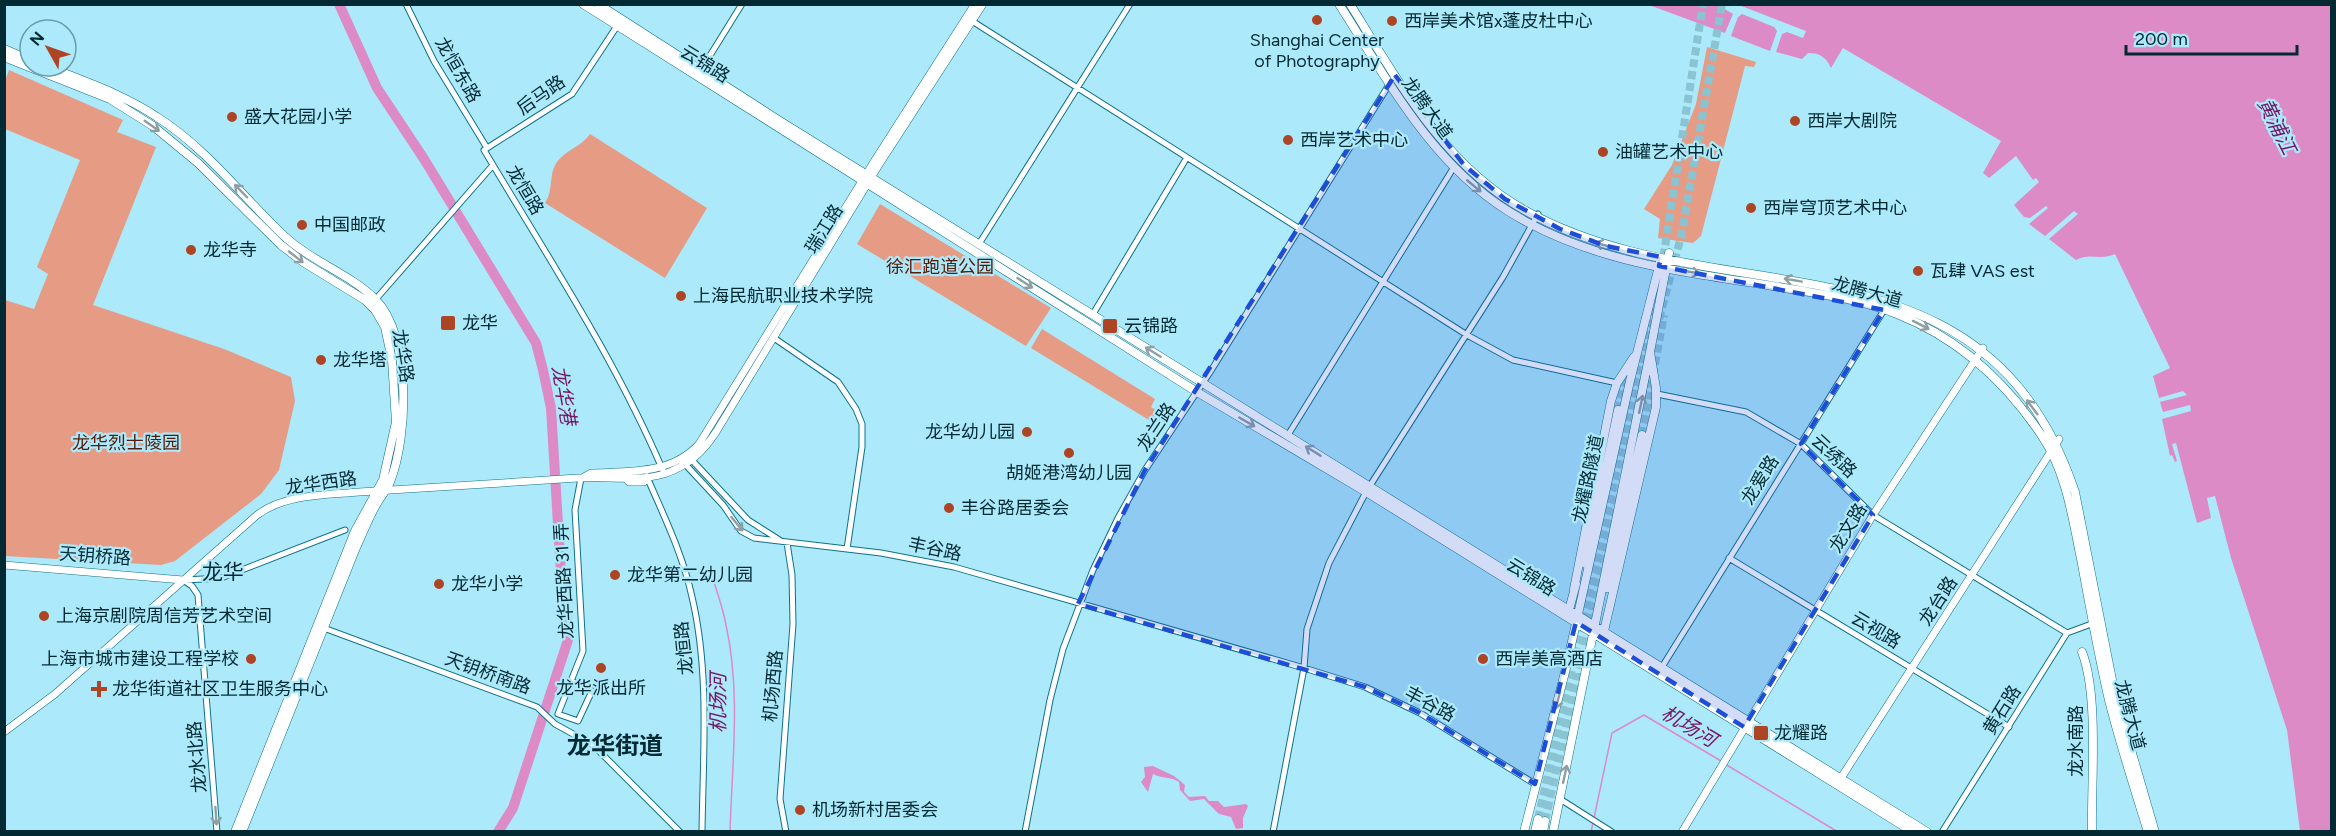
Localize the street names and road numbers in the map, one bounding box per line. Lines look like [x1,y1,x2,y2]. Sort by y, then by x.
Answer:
street label: 龙恒东路 [430,33,486,107]
street label: 云锦路 [676,40,734,88]
street label: 后马路 [513,71,569,119]
street label: 龙腾大道 [1397,72,1457,144]
street label: 龙恒路 [502,161,548,219]
street label: 瑞江路 [800,200,848,258]
street label: 龙腾大道 [1829,272,1905,312]
street label: 龙华路 [388,328,418,384]
street label: 龙兰路 [1132,398,1180,456]
street label: 云绣路 [1807,430,1861,482]
street label: 龙耀路隧道 [1568,433,1608,525]
street label: 龙爱路 [1736,451,1784,509]
street label: 龙华西路 [284,467,358,499]
street label: 龙文路 [1824,499,1872,557]
street label: 龙华西路 31 弄 [550,522,578,640]
street label: 丰谷路 [906,533,964,565]
street label: 天钥桥路 [58,543,132,569]
street label: 云锦路 [1502,553,1560,601]
street label: 龙台路 [1914,572,1962,630]
street label: 云视路 [1847,607,1905,653]
street label: 龙恒路 [670,620,698,676]
street label: 天钥桥南路 [442,647,534,699]
street label: 机场西路 [759,649,787,723]
street label: 龙腾大道 [2110,677,2150,753]
street label: 黄石路 [1978,681,2026,739]
street label: 丰谷路 [1401,682,1459,726]
street label: 龙水南路 [2065,705,2087,777]
street label: 龙水北路 [183,720,211,794]

